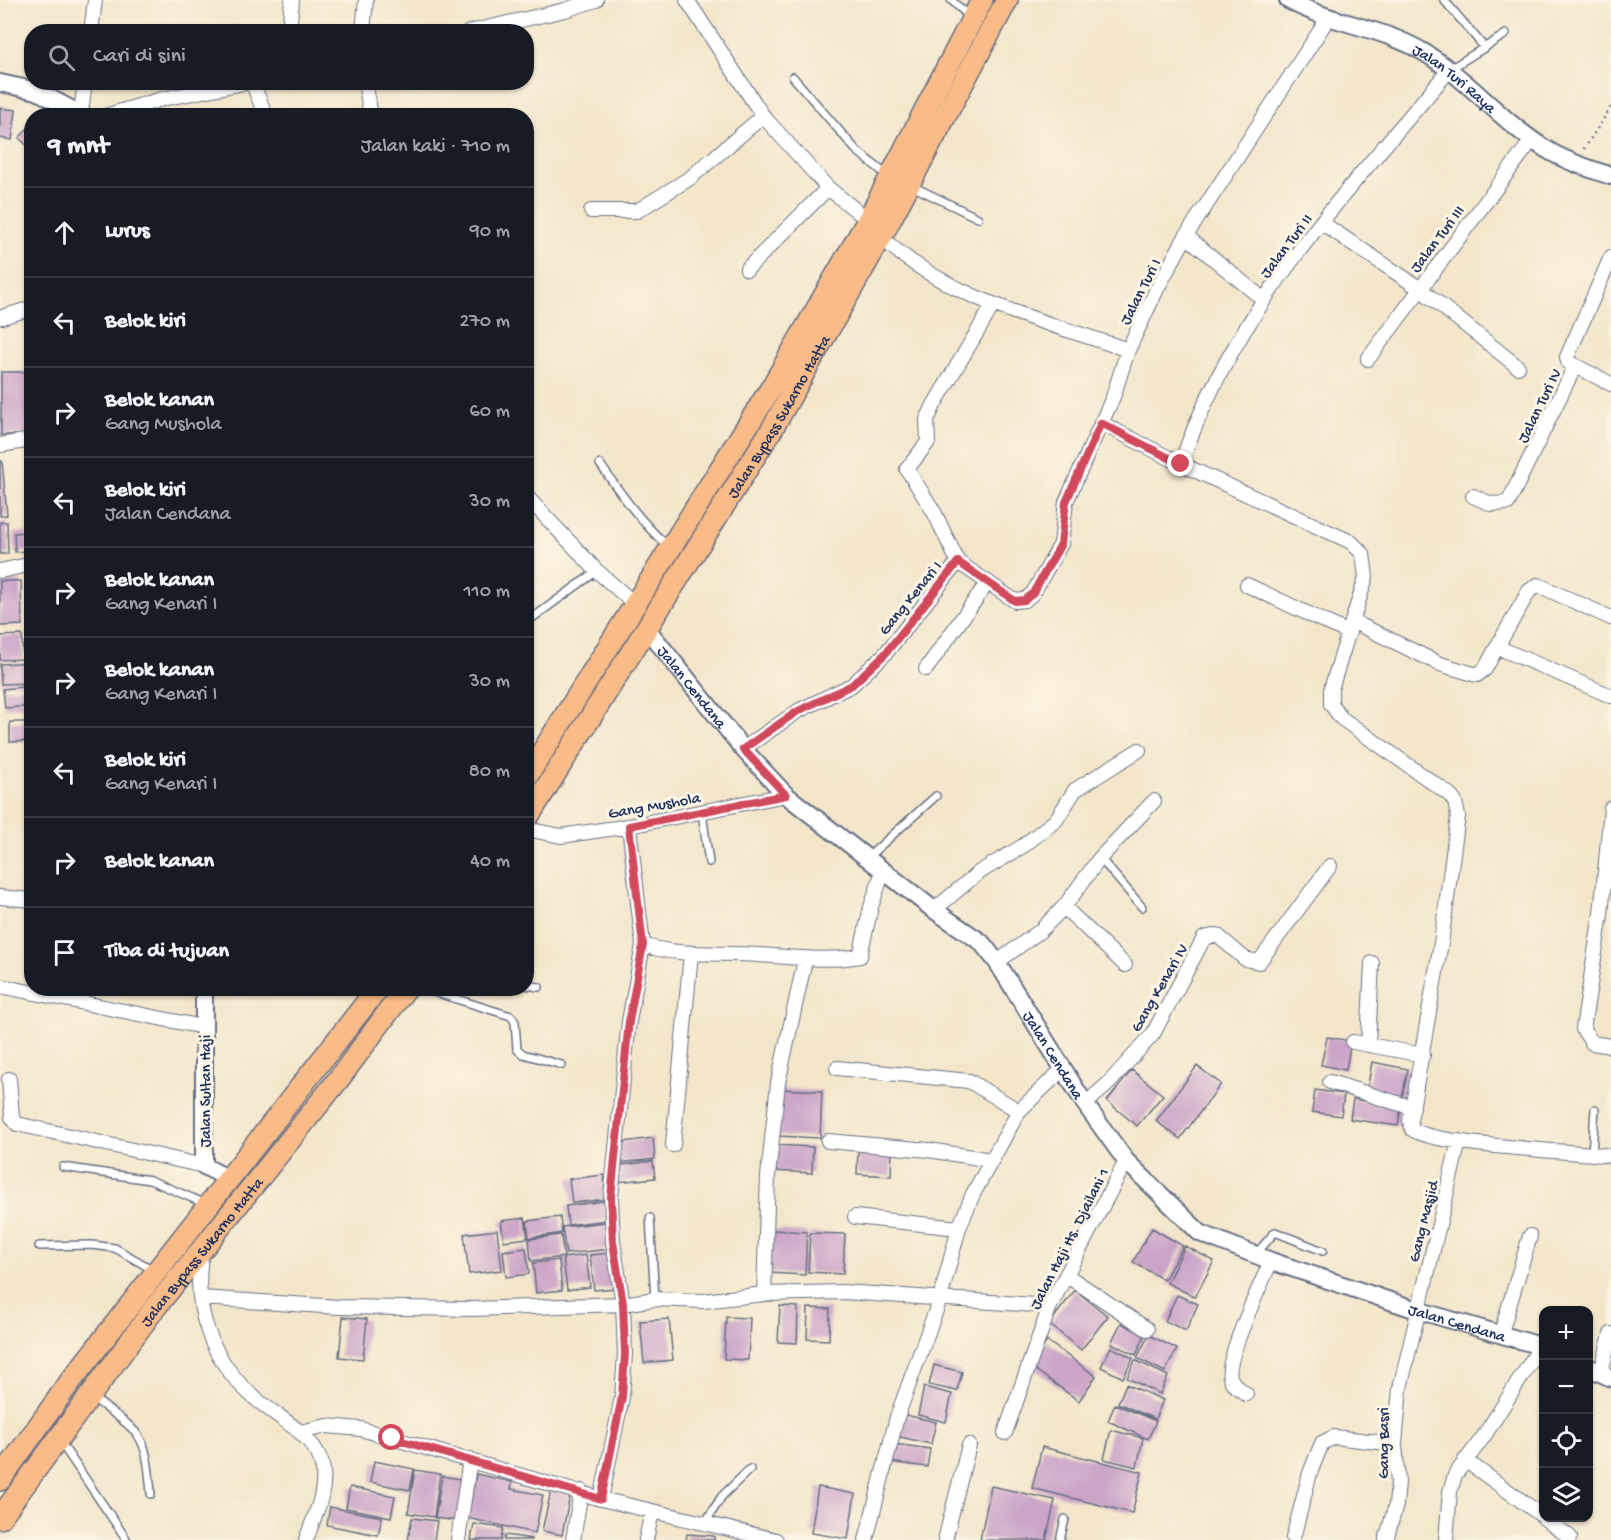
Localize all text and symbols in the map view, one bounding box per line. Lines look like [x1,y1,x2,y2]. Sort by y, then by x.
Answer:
search box [24,24,534,90]
icon: search [45,41,78,74]
street label: Jalan Turi Raya [1408,42,1500,120]
text: Cari di sini [93,44,186,70]
text: 9 mnt [48,132,109,163]
text: Jalan kaki · 710 m [361,136,510,159]
street label: Jalan Turi III [1407,203,1470,277]
street label: Jalan Turi II [1258,211,1318,283]
icon: ahead [48,216,81,249]
text: Lurus [105,219,150,245]
text: 90 m [470,221,510,244]
street label: Jalan Turi I [1117,256,1167,329]
icon: left [48,306,81,339]
text: Belok kiri [105,309,186,335]
text: 270 m [460,311,510,334]
street label: Jalan Bypass Sukarno Hatta [725,332,837,503]
street label: Jalan Turi IV [1515,366,1567,447]
text: Belok kanan [105,388,214,414]
icon: right [48,396,81,429]
text: 60 m [470,401,510,424]
text: Gang Mushola [105,414,222,437]
route end [1167,450,1193,476]
text: Belok kiri [105,478,186,504]
icon: left [48,486,81,519]
text: 30 m [469,491,510,514]
text: Jalan Cendana [105,504,231,527]
street label: Gang Kenari I [876,558,947,640]
text: Belok kanan [105,568,214,594]
icon: right [48,576,81,609]
text: 110 m [464,581,510,604]
text: Gang Kenari I [105,594,217,617]
street label: Jalan Cendana [651,643,730,735]
text: Belok kanan [105,658,214,684]
icon: right [48,666,81,699]
text: 30 m [469,671,510,694]
text: Gang Kenari I [105,684,217,707]
text: Belok kiri [105,748,186,774]
icon: left [48,756,81,789]
text: 80 m [469,761,510,784]
text: Gang Kenari I [105,774,217,797]
street label: Gang Mushola [607,790,703,825]
icon: right [48,846,81,879]
text: Belok kanan [105,849,214,875]
text: 40 m [470,851,510,874]
icon: arrive [48,936,81,969]
text: Tiba di tujuan [105,939,229,965]
street label: Gang Kenari IV [1128,941,1194,1036]
street label: Jalan Cendana [1017,1009,1087,1105]
street label: Jalan Sultan Haji [198,1035,217,1147]
street label: Jalan Haji Hs. Djailani 1 [1027,1166,1115,1313]
street label: Jalan Bypass Sukarno Hatta [138,1174,270,1332]
street label: Gang Masjid [1406,1178,1445,1264]
street label: Jalan Cendana [1405,1302,1508,1349]
map controls [1539,1306,1593,1522]
button: + [1539,1306,1593,1360]
button: − [1539,1360,1593,1414]
street label: Gang Basri [1376,1407,1395,1479]
button: locate [1539,1414,1593,1468]
route start [378,1424,404,1450]
button: layers [1539,1468,1593,1522]

